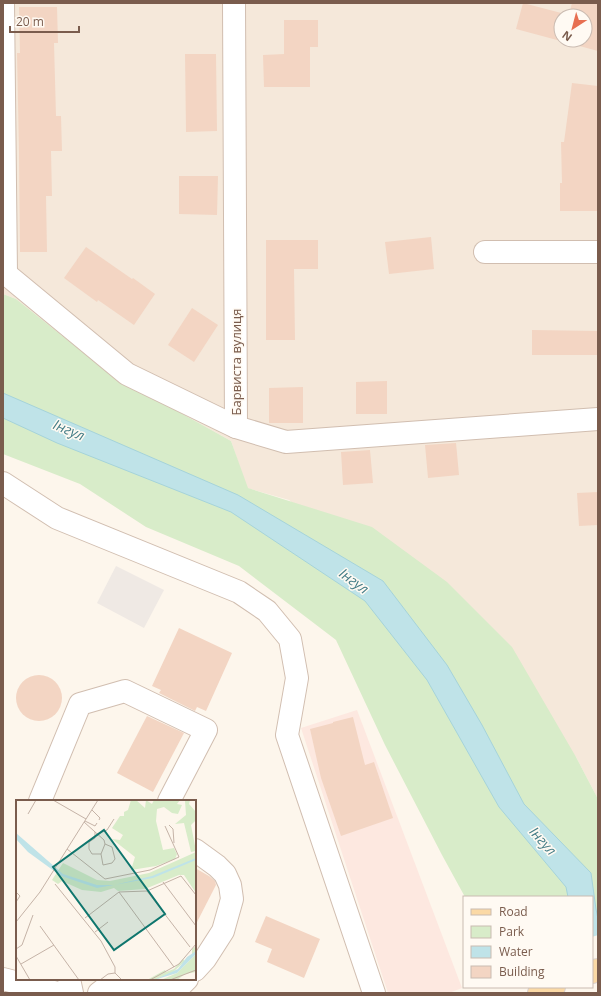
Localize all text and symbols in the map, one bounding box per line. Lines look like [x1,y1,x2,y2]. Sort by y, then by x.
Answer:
scale bar [10,8,79,34]
north arrow [553,8,593,48]
text: 20 m [16,13,44,30]
text: N [559,28,575,45]
street label: Барвиста вулиця [227,309,245,415]
water label: Інгул [51,414,88,445]
water label: Інгул [336,563,373,598]
inset map [16,800,196,980]
water label: Інгул [525,822,562,859]
legend [463,896,593,988]
text: Road [499,903,528,920]
text: Park [499,923,525,940]
text: Water [499,943,533,960]
text: Building [499,963,545,980]

